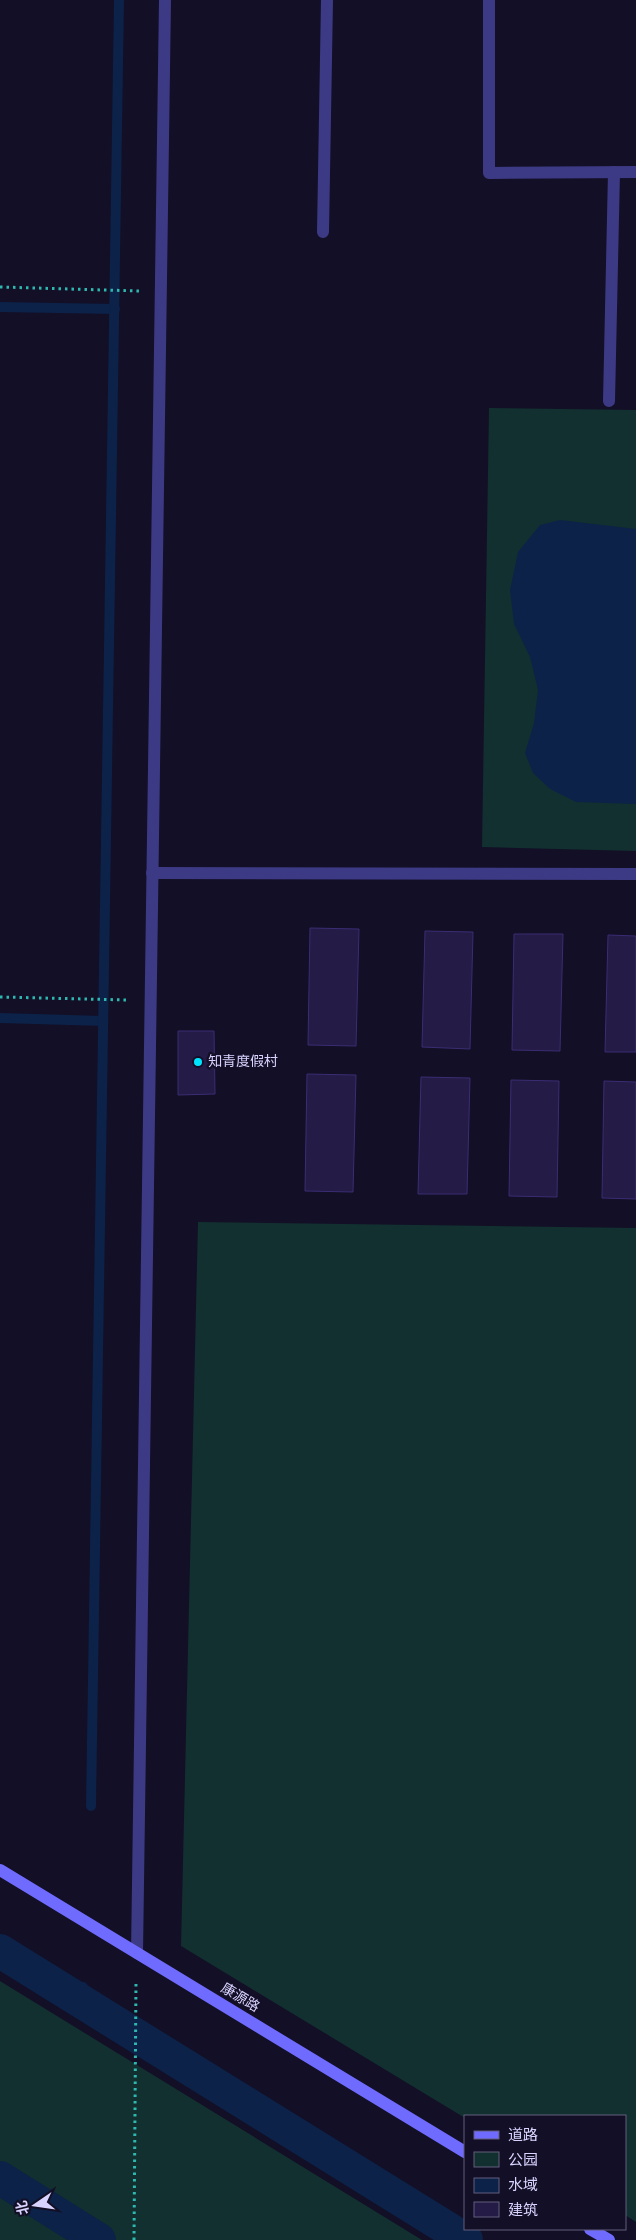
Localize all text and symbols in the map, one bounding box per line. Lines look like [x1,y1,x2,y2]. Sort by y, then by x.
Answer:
place label: 知青度假村 [208,1052,278,1072]
marker: 知青度假村 [192,1056,204,1068]
street label: 康源路 [217,1979,263,2017]
legend [464,2115,626,2230]
text: 道路 [508,2125,538,2146]
text: 公园 [508,2150,538,2171]
text: 水域 [508,2175,538,2196]
north arrow [10,2180,60,2230]
text: 北 [12,2199,35,2217]
text: 建筑 [508,2200,538,2221]

